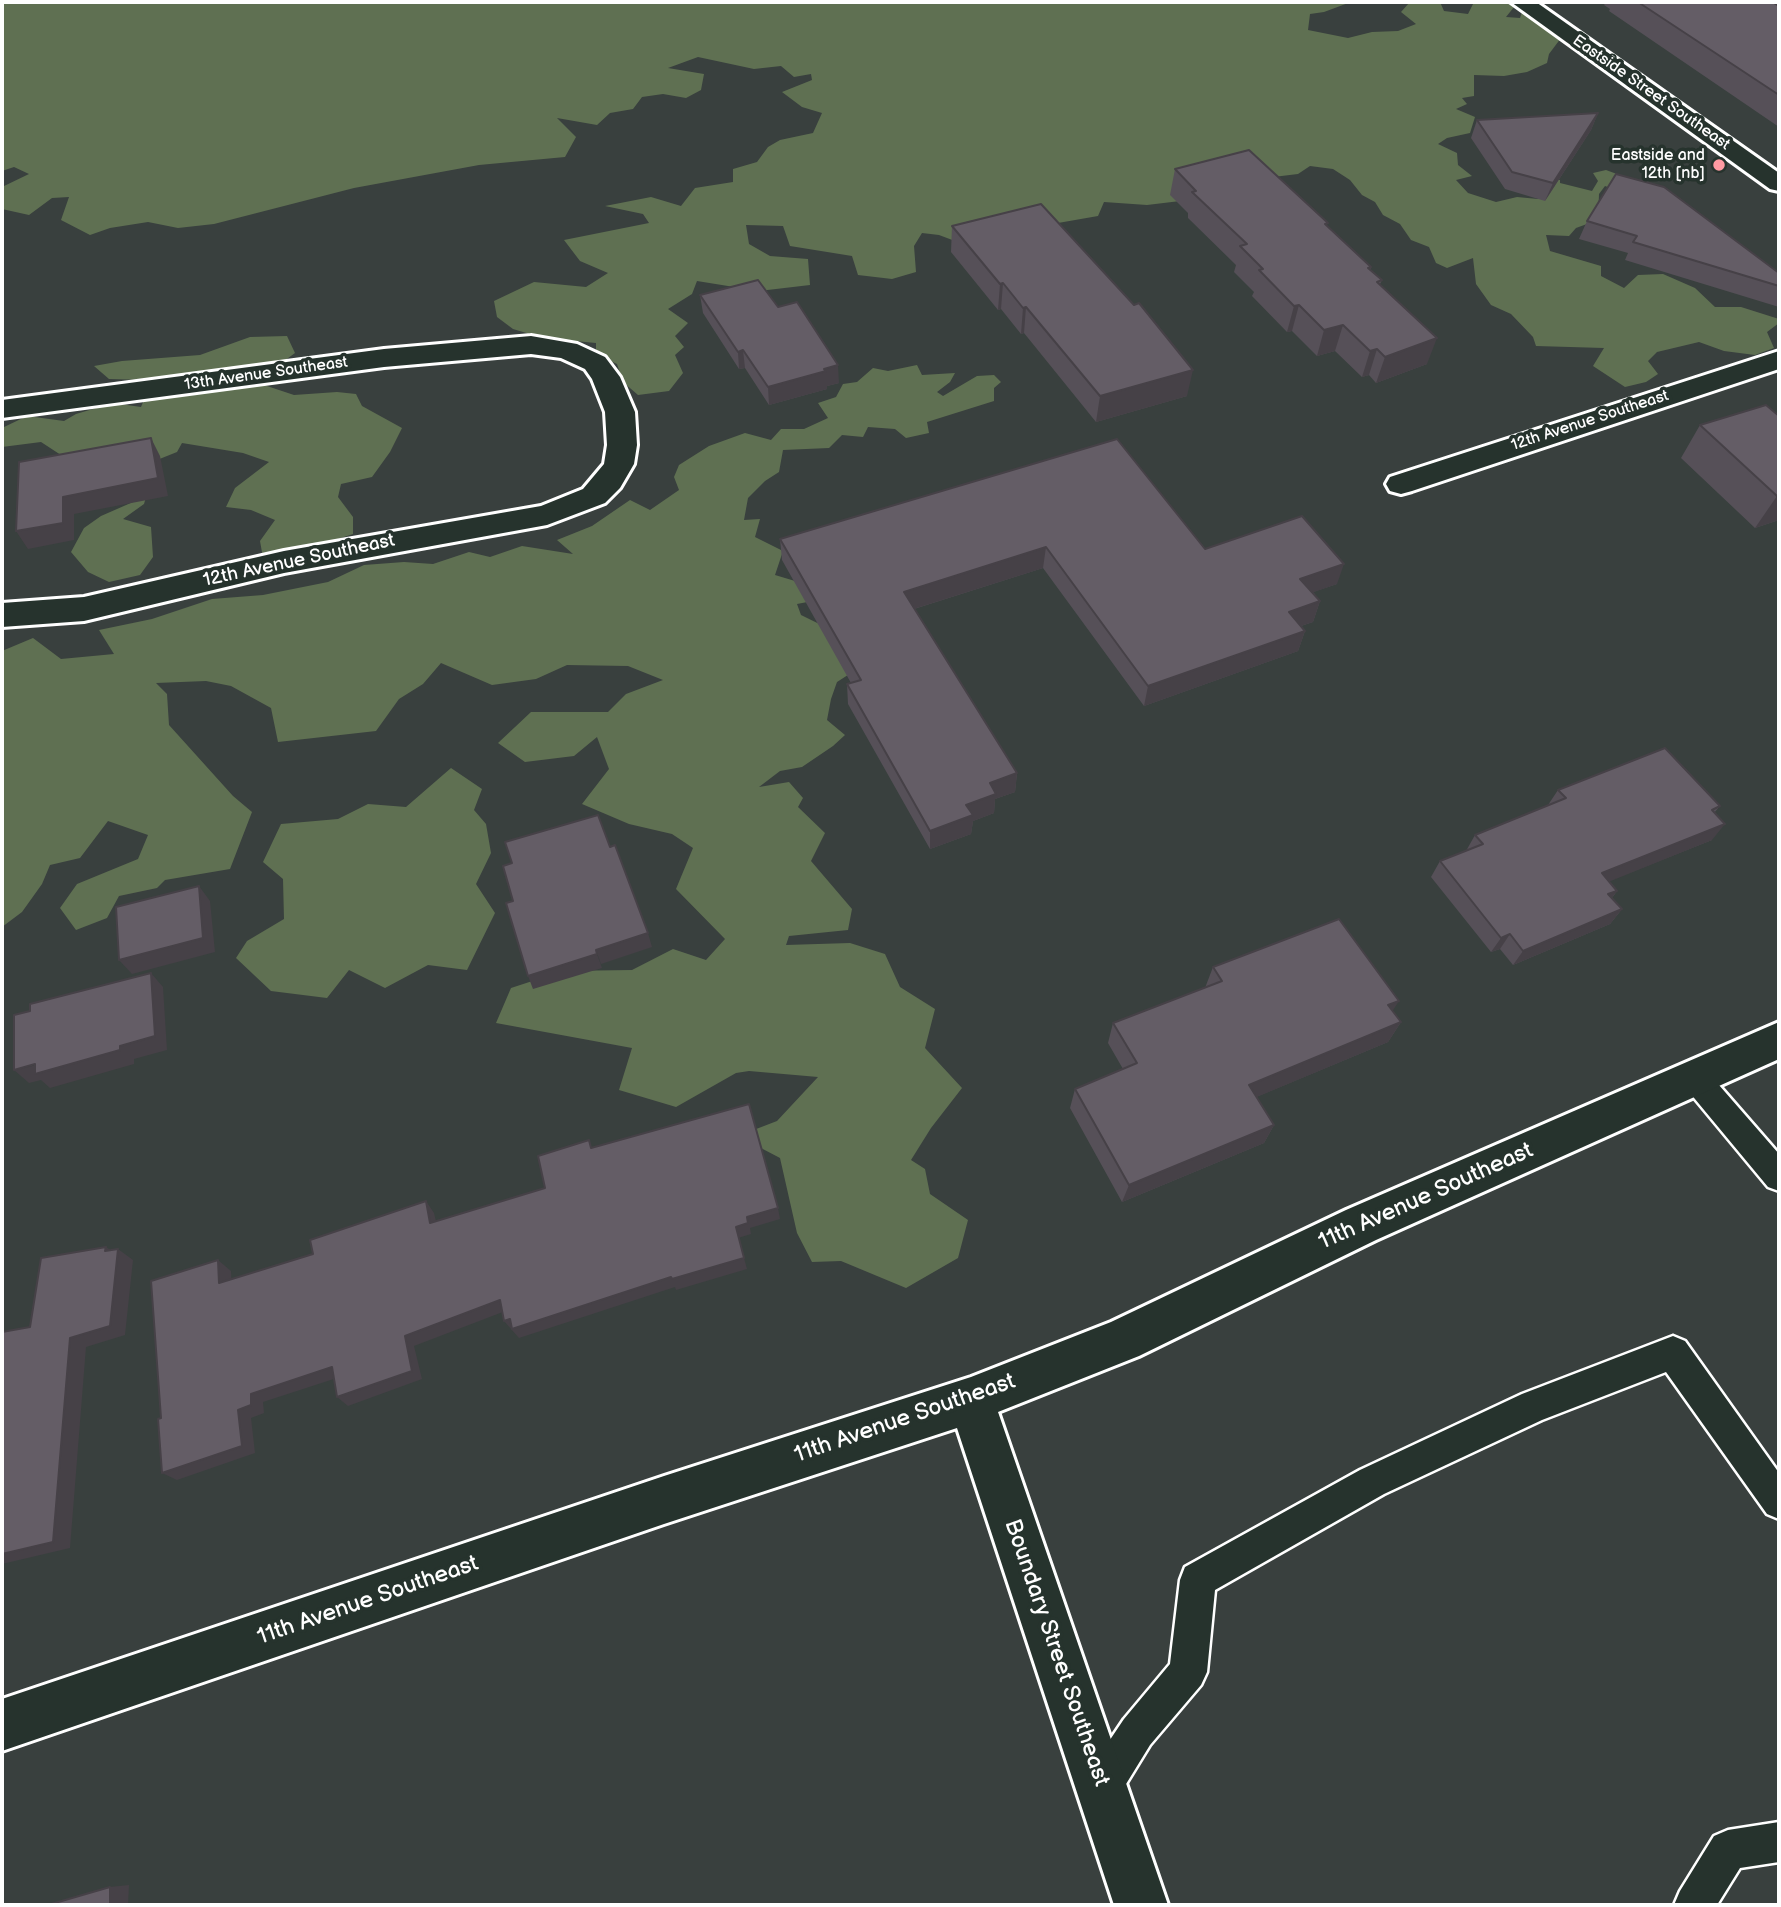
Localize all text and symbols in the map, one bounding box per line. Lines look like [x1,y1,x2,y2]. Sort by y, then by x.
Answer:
street label: Eastside Street Southeast [1569,31,1733,155]
place label: Eastside and 12th [nb] [1611,146,1705,184]
marker: Eastside and 12th [nb] [1711,157,1727,173]
street label: 13th Avenue Southeast [183,353,349,395]
street label: 12th Avenue Southeast [1509,386,1671,456]
street label: 12th Avenue Southeast [201,530,397,592]
street label: 11th Avenue Southeast [1315,1137,1537,1257]
street label: 11th Avenue Southeast [791,1368,1019,1470]
street label: Boundary Street Southeast [997,1516,1115,1790]
street label: 11th Avenue Southeast [254,1550,482,1652]

